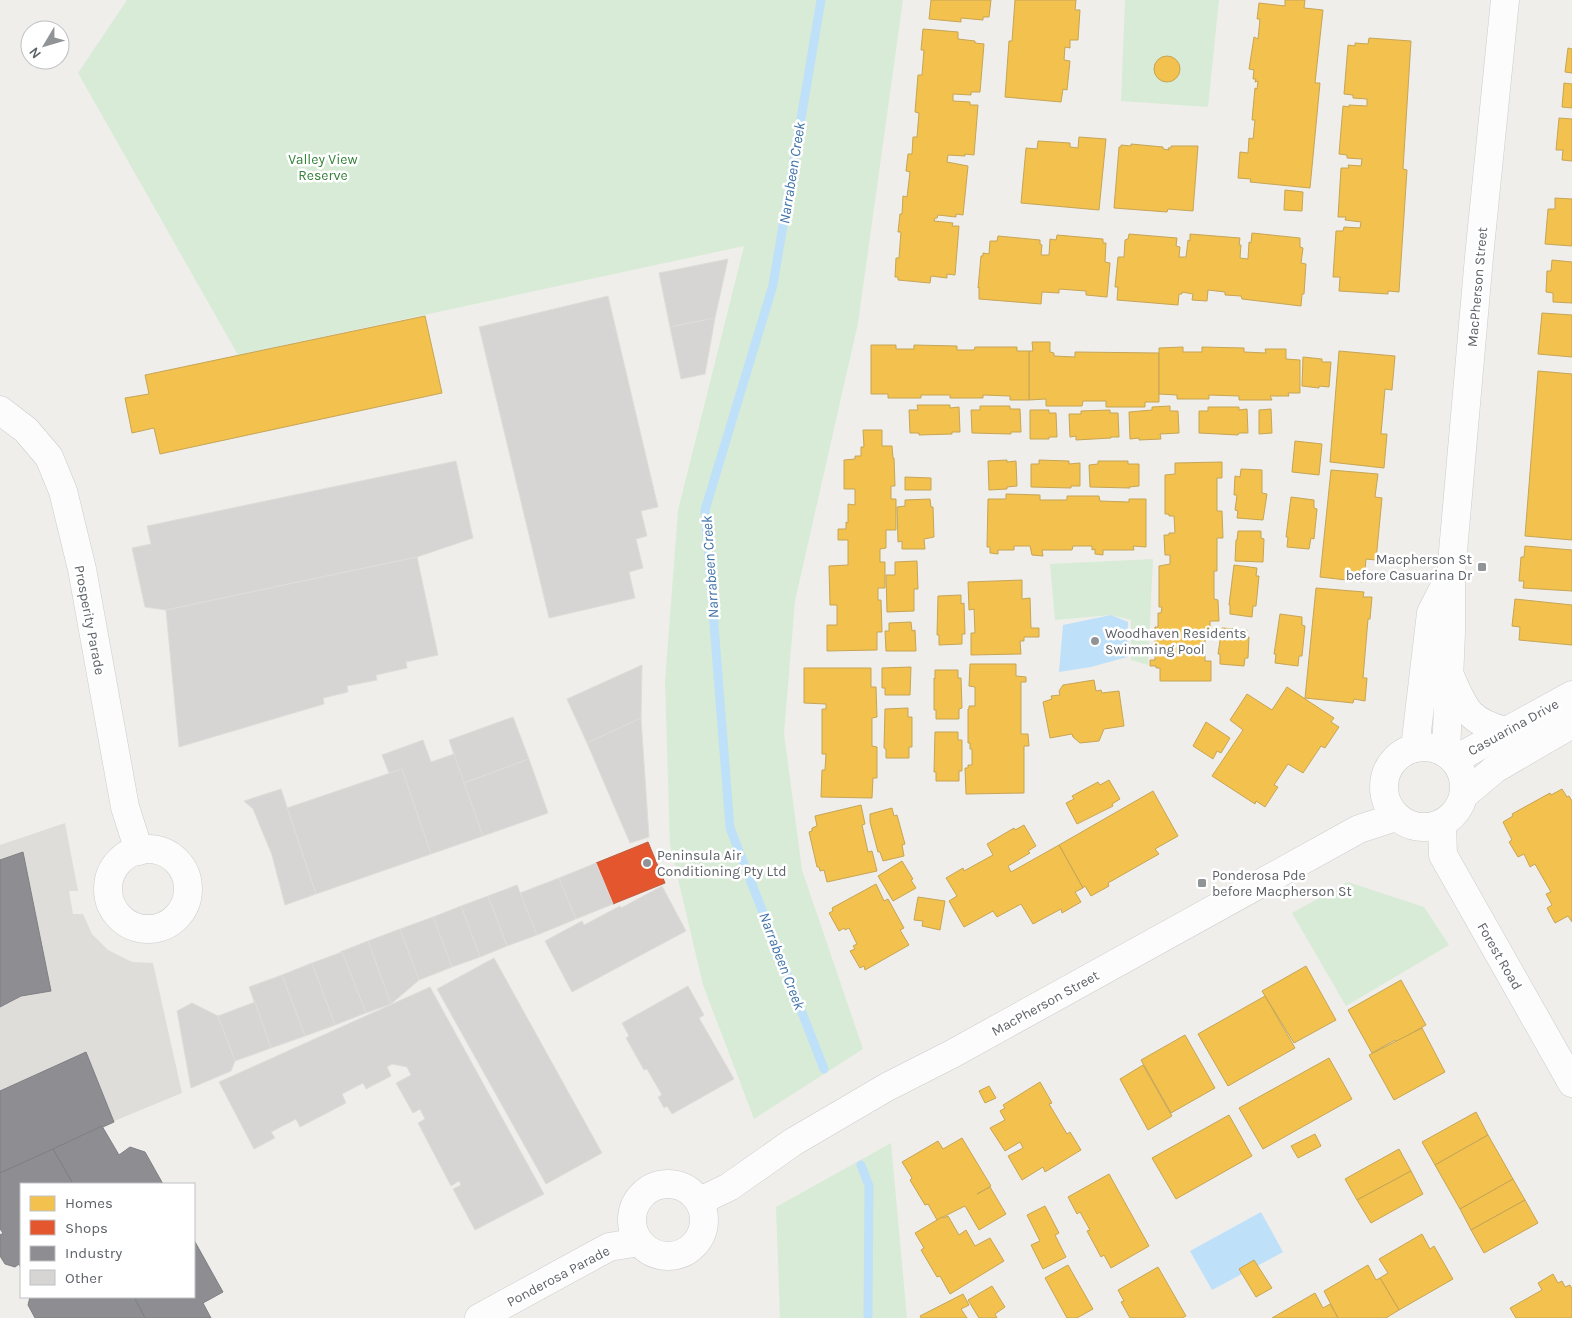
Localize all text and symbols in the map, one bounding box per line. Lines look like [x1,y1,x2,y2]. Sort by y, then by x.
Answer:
north arrow [20,20,70,70]
text: N [25,44,45,62]
water label: Narrabeen Creek [775,120,809,225]
park label: Valley View Reserve [288,151,358,184]
street label: MacPherson Street [1464,226,1491,348]
water label: Narrabeen Creek [697,515,723,619]
place label: Macpherson St before Casuarina Dr [1346,551,1473,584]
marker: Macpherson St before Casuarina Dr [1476,561,1488,573]
street label: Prosperity Parade [71,564,108,676]
place label: Woodhaven Residents Swimming Pool [1105,625,1247,658]
marker: Woodhaven Residents Swimming Pool [1089,635,1101,647]
street label: Casuarina Drive [1465,695,1562,759]
place label: Peninsula Air Conditioning Pty Ltd [657,847,787,880]
marker: Peninsula Air Conditioning Pty Ltd [641,857,653,869]
place label: Ponderosa Pde before Macpherson St [1212,867,1352,900]
marker: Ponderosa Pde before Macpherson St [1196,877,1208,889]
water label: Narrabeen Creek [755,910,809,1013]
street label: Forest Road [1473,920,1526,993]
street label: MacPherson Street [988,967,1102,1040]
legend [20,1183,195,1298]
text: Homes [65,1194,113,1212]
text: Shops [65,1219,108,1237]
street label: Ponderosa Parade [504,1242,613,1311]
text: Industry [65,1244,122,1262]
text: Other [65,1269,103,1287]

